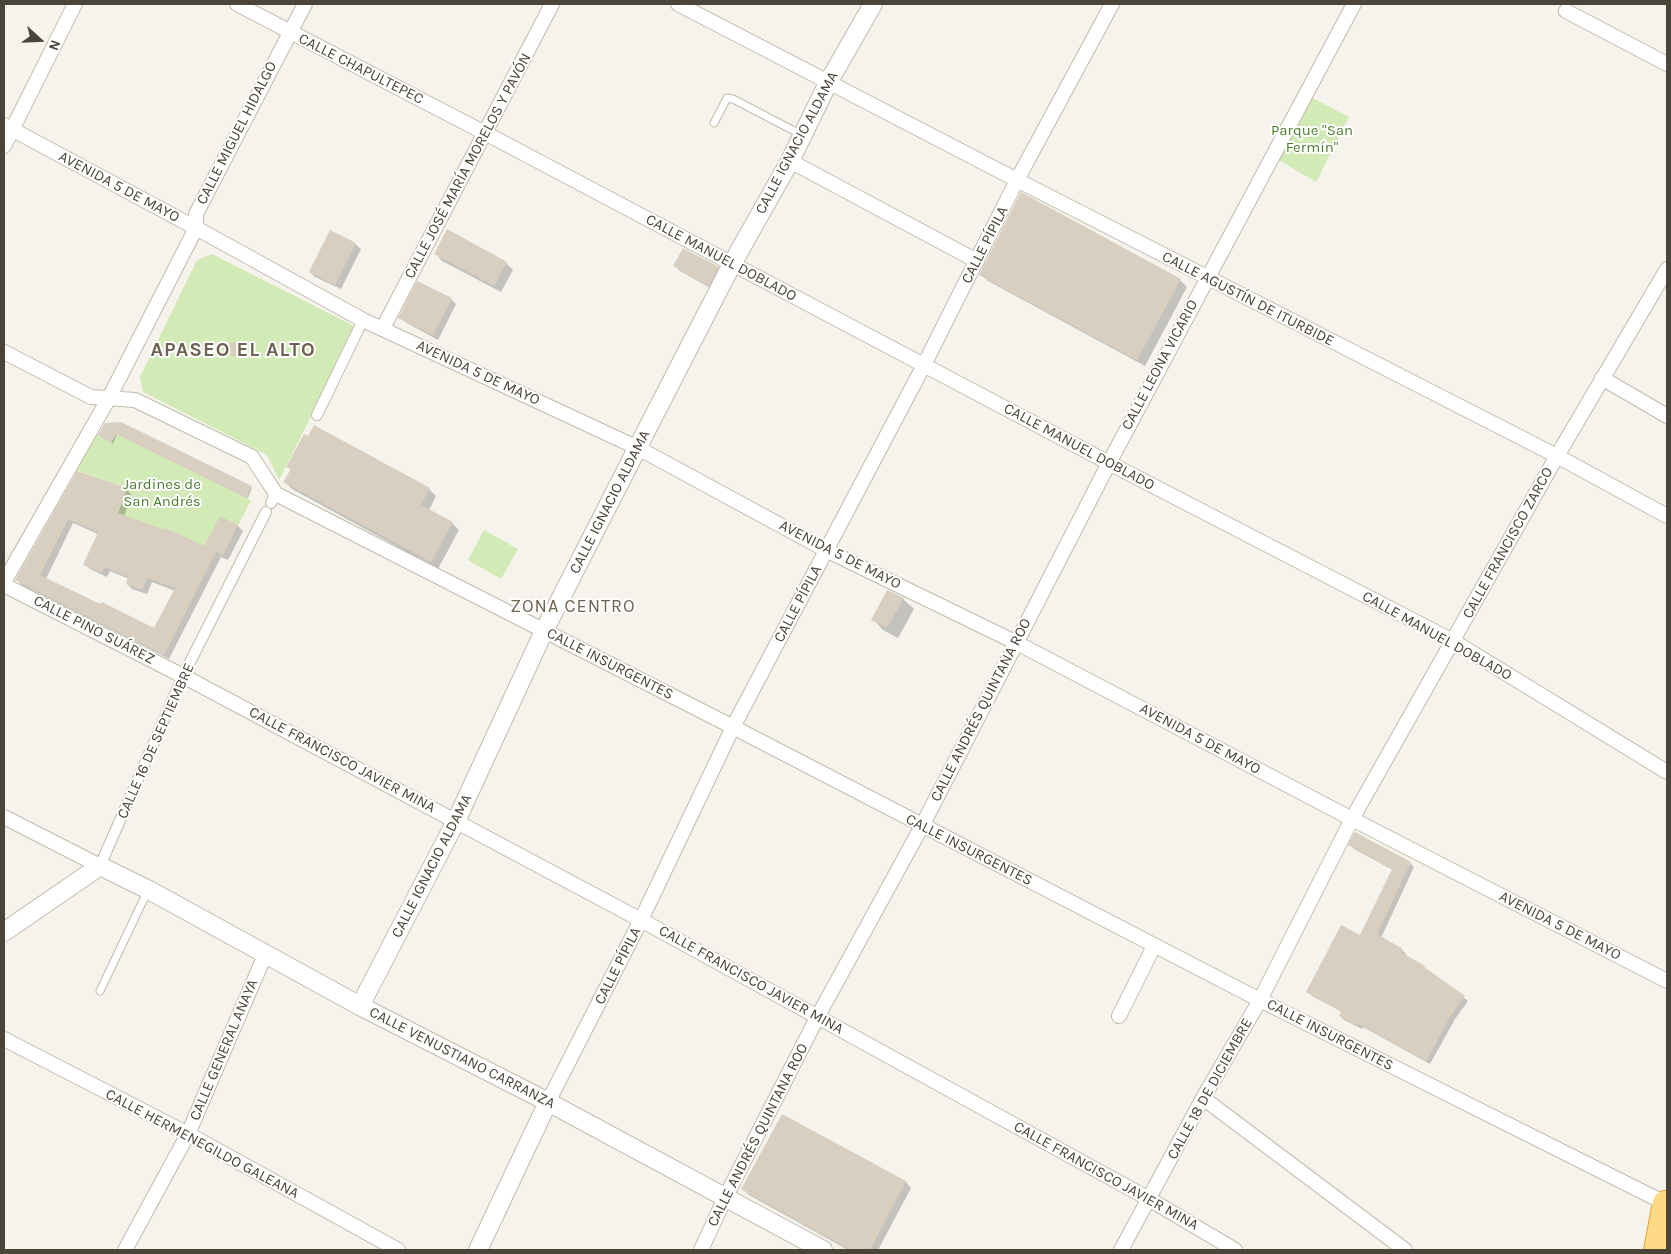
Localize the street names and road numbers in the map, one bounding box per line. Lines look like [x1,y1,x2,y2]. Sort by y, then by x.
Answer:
street label: CALLE CHAPULTEPEC [295,30,427,108]
street label: CALLE JOSÉ MARÍA MORELOS Y PAVÓN [401,50,535,282]
street label: CALLE MIGUEL HIDALGO [193,58,281,208]
street label: CALLE IGNACIO ALDAMA [752,69,842,217]
street label: AVENIDA 5 DE MAYO [56,148,182,226]
street label: CALLE PÍPILA [958,203,1012,287]
street label: CALLE MANUEL DOBLADO [642,211,800,305]
street label: CALLE AGUSTÍN DE ITURBIDE [1159,248,1337,350]
street label: CALLE LEONA VICARIO [1118,297,1202,433]
street label: AVENIDA 5 DE MAYO [413,337,543,409]
street label: CALLE MANUEL DOBLADO [1000,400,1158,494]
street label: CALLE IGNACIO ALDAMA [566,427,654,577]
street label: CALLE FRANCISCO ZARCO [1459,464,1557,622]
street label: AVENIDA 5 DE MAYO [776,517,904,593]
street label: CALLE PÍPILA [770,562,826,646]
street label: CALLE MANUEL DOBLADO [1359,587,1515,685]
street label: CALLE PINO SUÁREZ [30,592,158,668]
street label: CALLE ANDRÉS QUINTANA ROO [927,615,1035,805]
street label: CALLE INSURGENTES [544,624,676,704]
street label: CALLE 16 DE SEPTIEMBRE [114,660,198,822]
street label: AVENIDA 5 DE MAYO [1137,700,1263,778]
street label: CALLE FRANCISCO JAVIER MINA [246,703,438,817]
street label: CALLE IGNACIO ALDAMA [388,791,476,941]
street label: CALLE INSURGENTES [903,810,1035,890]
street label: AVENIDA 5 DE MAYO [1496,888,1624,964]
street label: CALLE FRANCISCO JAVIER MINA [655,922,847,1038]
street label: CALLE PÍPILA [591,924,645,1008]
street label: CALLE GENERAL ANAYA [186,977,262,1123]
street label: CALLE INSURGENTES [1264,995,1396,1075]
street label: CALLE VENUSTIANO CARRANZA [366,1003,558,1113]
street label: CALLE 18 DE DICIEMBRE [1164,1015,1256,1163]
street label: CALLE ANDRÉS QUINTANA ROO [704,1040,812,1230]
street label: CALLE HERMENEGILDO GALEANA [102,1085,302,1203]
street label: CALLE FRANCISCO JAVIER MINA [1010,1118,1202,1234]

